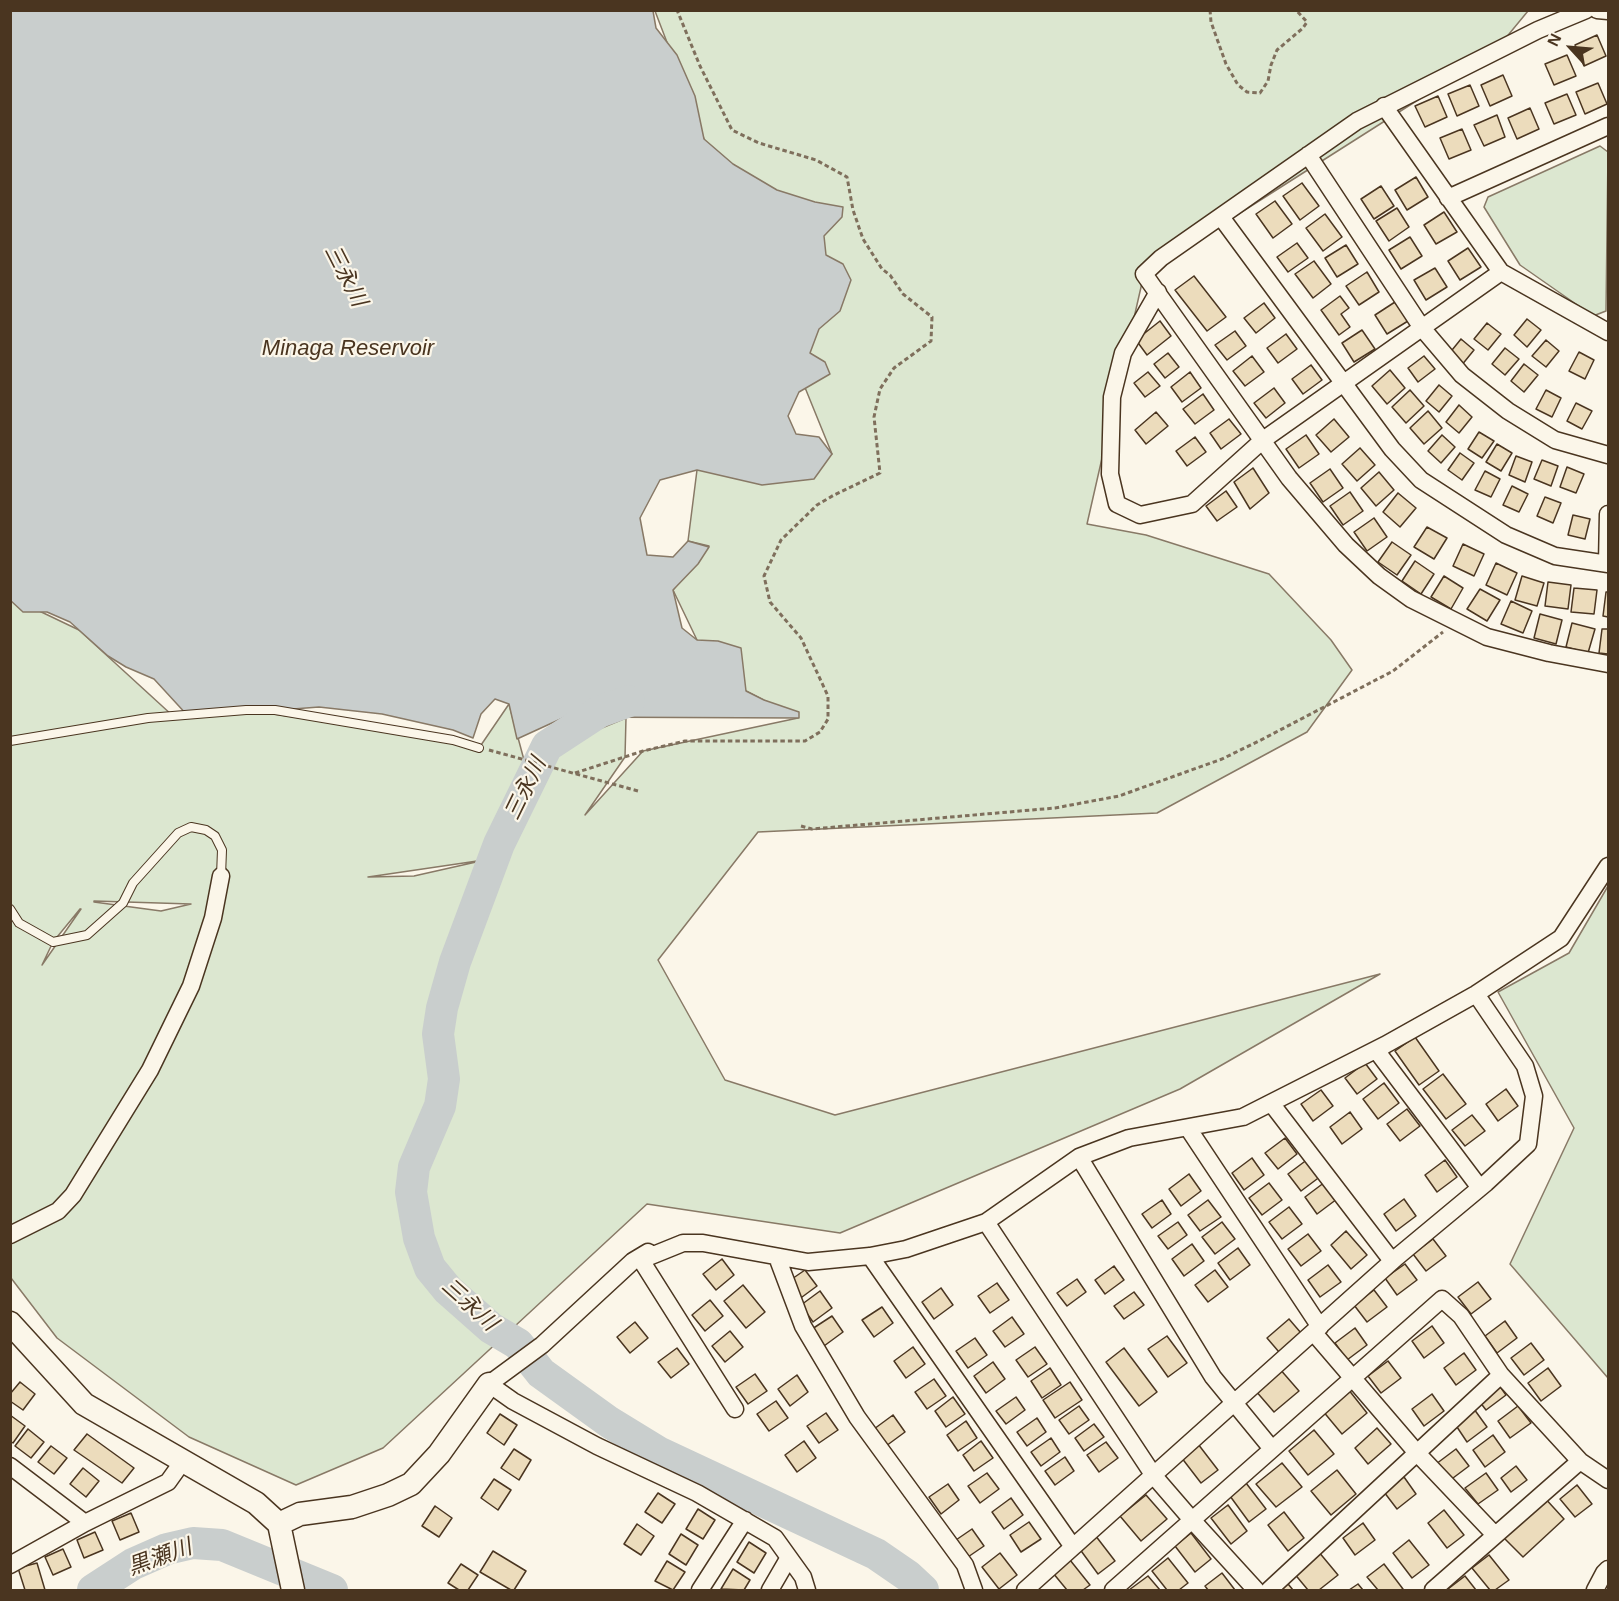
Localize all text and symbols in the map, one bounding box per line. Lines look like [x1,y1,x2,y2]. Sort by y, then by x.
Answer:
north arrow [1541,18,1601,78]
text: N [1544,31,1565,49]
water label: 三永川 [318,241,372,311]
water label: Minaga Reservoir [262,336,434,362]
water label: 三永川 [500,754,552,824]
water label: 三永川 [436,1273,502,1337]
water label: 黒瀬川 [124,1534,196,1582]

